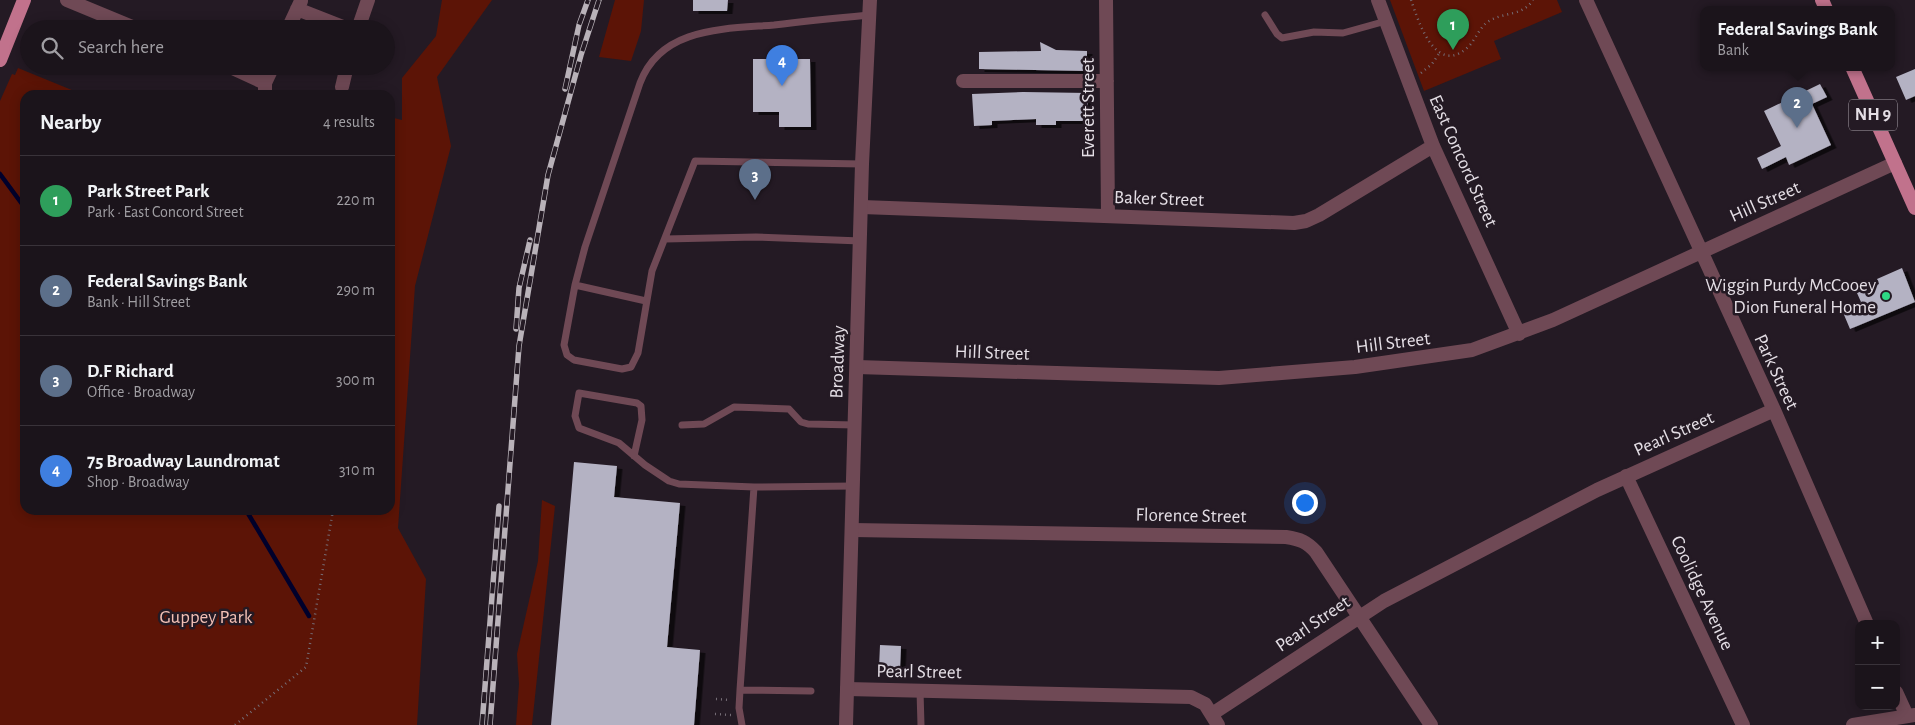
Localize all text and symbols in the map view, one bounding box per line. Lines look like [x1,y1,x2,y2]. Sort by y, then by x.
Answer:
popup [1700,6,1895,71]
pin: 1 [1437,9,1469,50]
search box [20,20,395,75]
text: Federal Savings Bank [1717,20,1878,39]
icon: search [38,34,66,62]
text: Search here [78,38,164,57]
text: Bank [1717,42,1749,58]
pin: 4 [766,45,798,86]
street label: Everett Street [1079,58,1098,158]
pin: 2 [1781,87,1813,128]
street label: East Concord Street [1425,92,1501,230]
road number: NH 9 [1849,100,1897,130]
text: Nearby [40,112,101,133]
text: 4 results [323,114,375,130]
pin: 3 [739,159,771,200]
street label: Hill Street [1727,178,1803,226]
text: Park Street Park [87,182,209,201]
street label: Baker Street [1114,188,1204,210]
text: 1 [53,192,59,208]
text: 220 m [337,192,375,208]
text: Park · East Concord Street [87,204,244,220]
text: Federal Savings Bank [87,272,247,291]
place label: Wiggin Purdy McCooey Dion Funeral Home [1705,276,1876,317]
text: 2 [52,282,60,298]
text: 290 m [336,282,375,298]
marker: Wiggin Purdy McCooey Dion Funeral Home [1880,290,1892,302]
text: Bank · Hill Street [87,294,190,310]
street label: Broadway [827,325,849,399]
street label: Hill Street [1355,329,1431,357]
street label: Park Street [1750,331,1802,413]
street label: Hill Street [954,342,1030,364]
text: D.F Richard [87,362,174,381]
text: 3 [53,372,59,388]
text: 300 m [336,372,375,388]
text: Office · Broadway [87,384,195,400]
street label: Pearl Street [1631,408,1717,460]
text: 75 Broadway Laundromat [87,452,280,471]
text: 4 [52,462,60,478]
text: 310 m [339,462,375,478]
text: Shop · Broadway [87,474,189,490]
your location [1292,490,1318,516]
street label: Florence Street [1135,506,1247,526]
street label: Coolidge Avenue [1667,533,1737,653]
street label: Pearl Street [1272,592,1354,656]
park label: Guppey Park [160,608,253,627]
map controls [1855,620,1900,710]
button: + [1855,620,1900,665]
street label: Pearl Street [876,662,962,682]
button: − [1855,665,1900,710]

